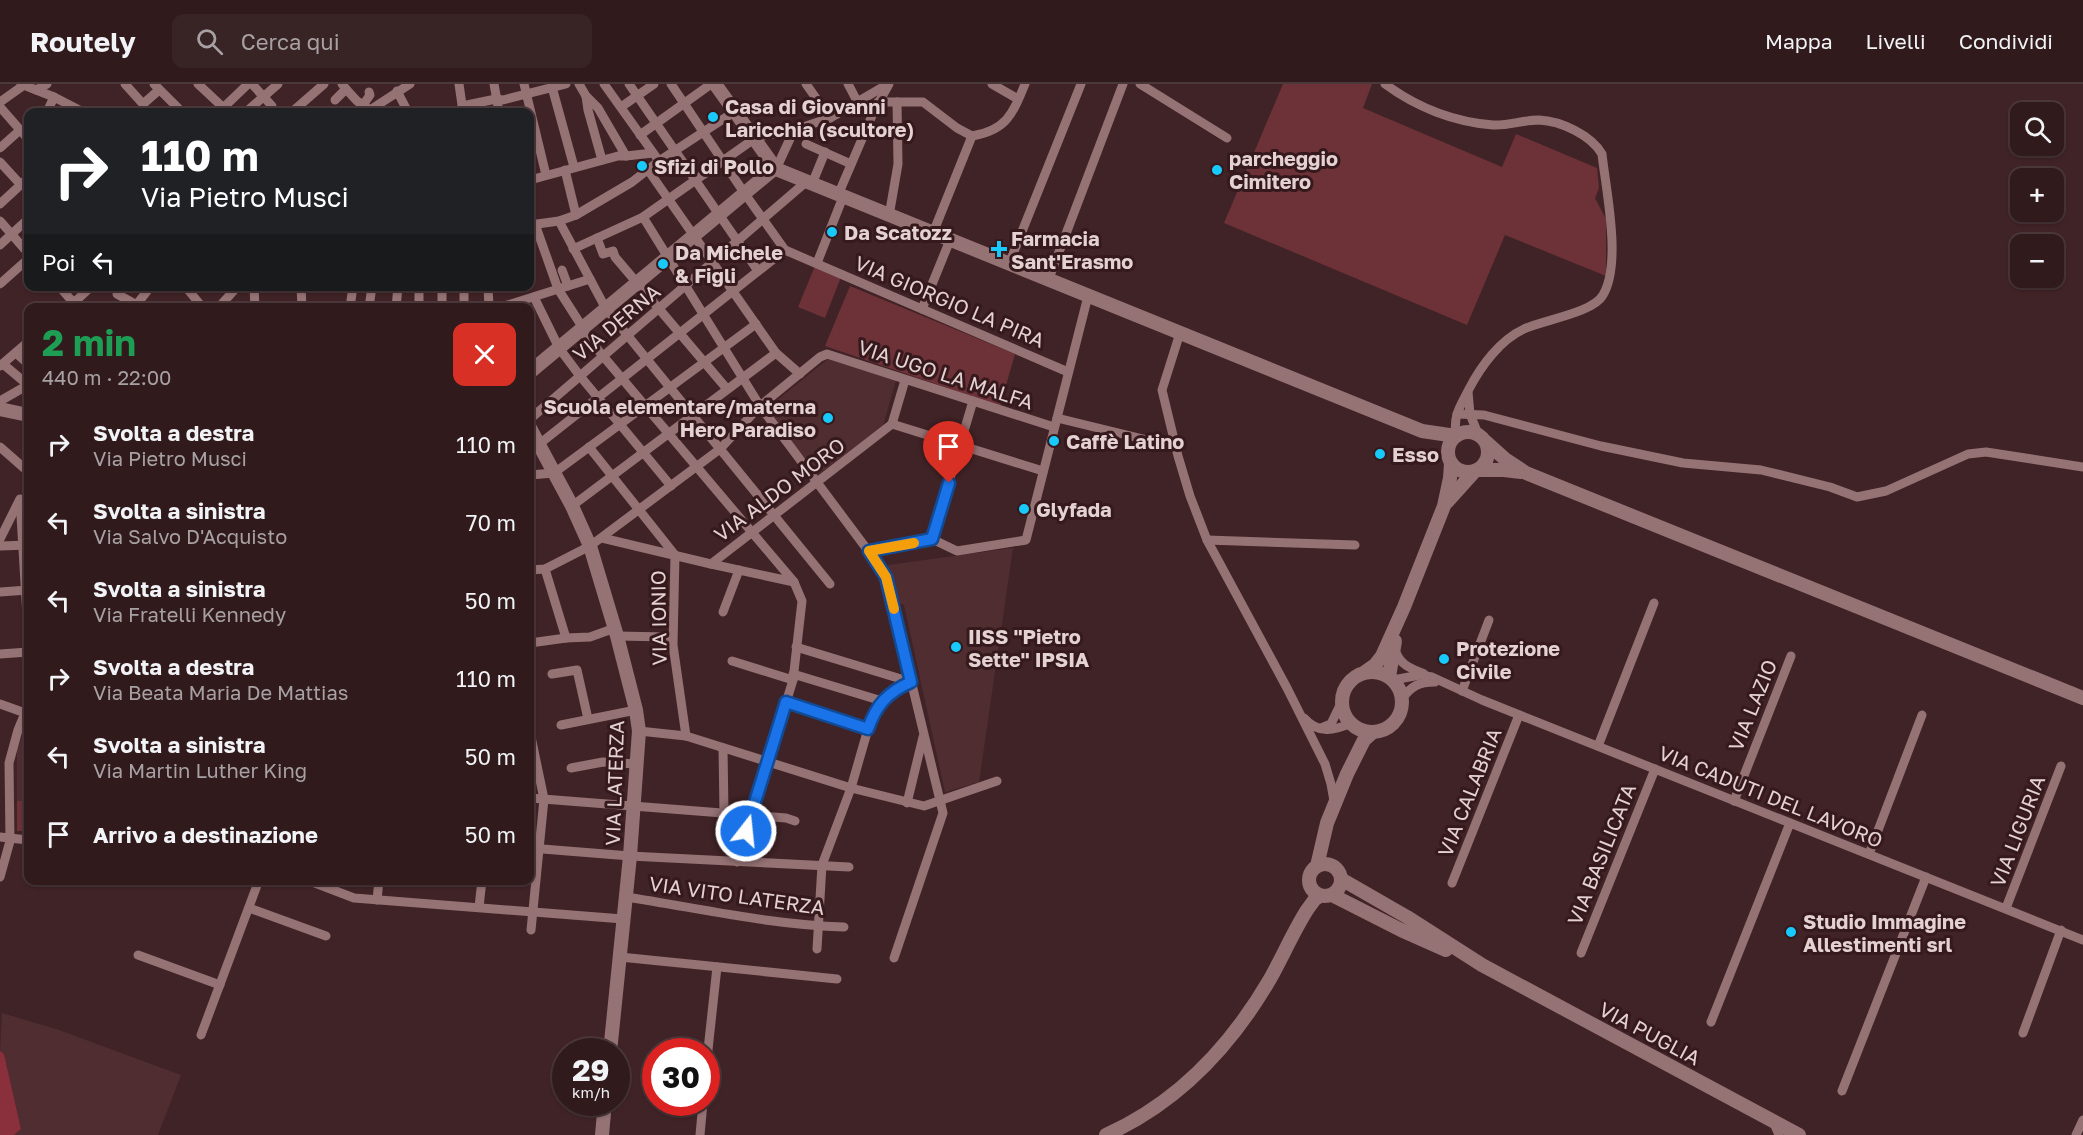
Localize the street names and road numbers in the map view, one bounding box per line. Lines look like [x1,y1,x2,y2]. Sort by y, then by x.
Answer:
street label: VIA GIORGIO LA PIRA [851,250,1049,352]
street label: VIA DERNA [568,279,664,365]
street label: VIA UGO LA MALFA [855,334,1037,414]
street label: VIA ALDO MORO [709,432,849,546]
street label: VIA IONIO [645,570,671,666]
street label: VIA LAZIO [1723,656,1781,754]
street label: VIA LATERZA [600,720,628,846]
street label: VIA CALABRIA [1432,724,1506,860]
street label: VIA CADUTI DEL LAVORO [1656,740,1886,852]
street label: VIA LIGURIA [1985,772,2049,890]
street label: VIA BASILICATA [1562,780,1640,928]
street label: VIA VITO LATERZA [648,871,826,919]
street label: VIA PUGLIA [1595,996,1705,1070]

